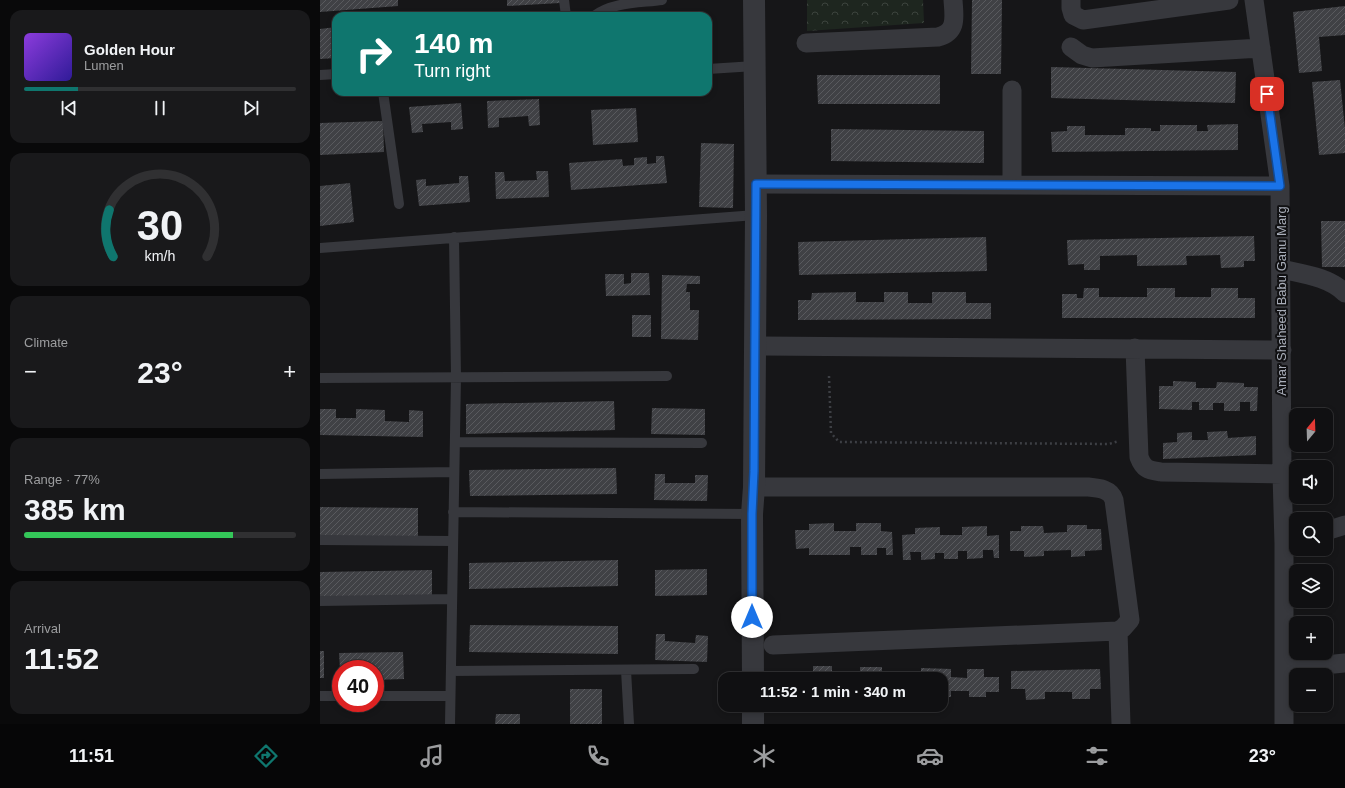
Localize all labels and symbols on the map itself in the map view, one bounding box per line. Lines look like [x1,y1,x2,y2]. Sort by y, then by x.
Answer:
pin [1250,77,1284,111]
street label: Amar Shaheed Babu Ganu Marg [1274,206,1289,396]
north arrow [1289,408,1333,452]
position arrow [731,596,773,638]
speed limit sign: 40 [332,660,384,712]

